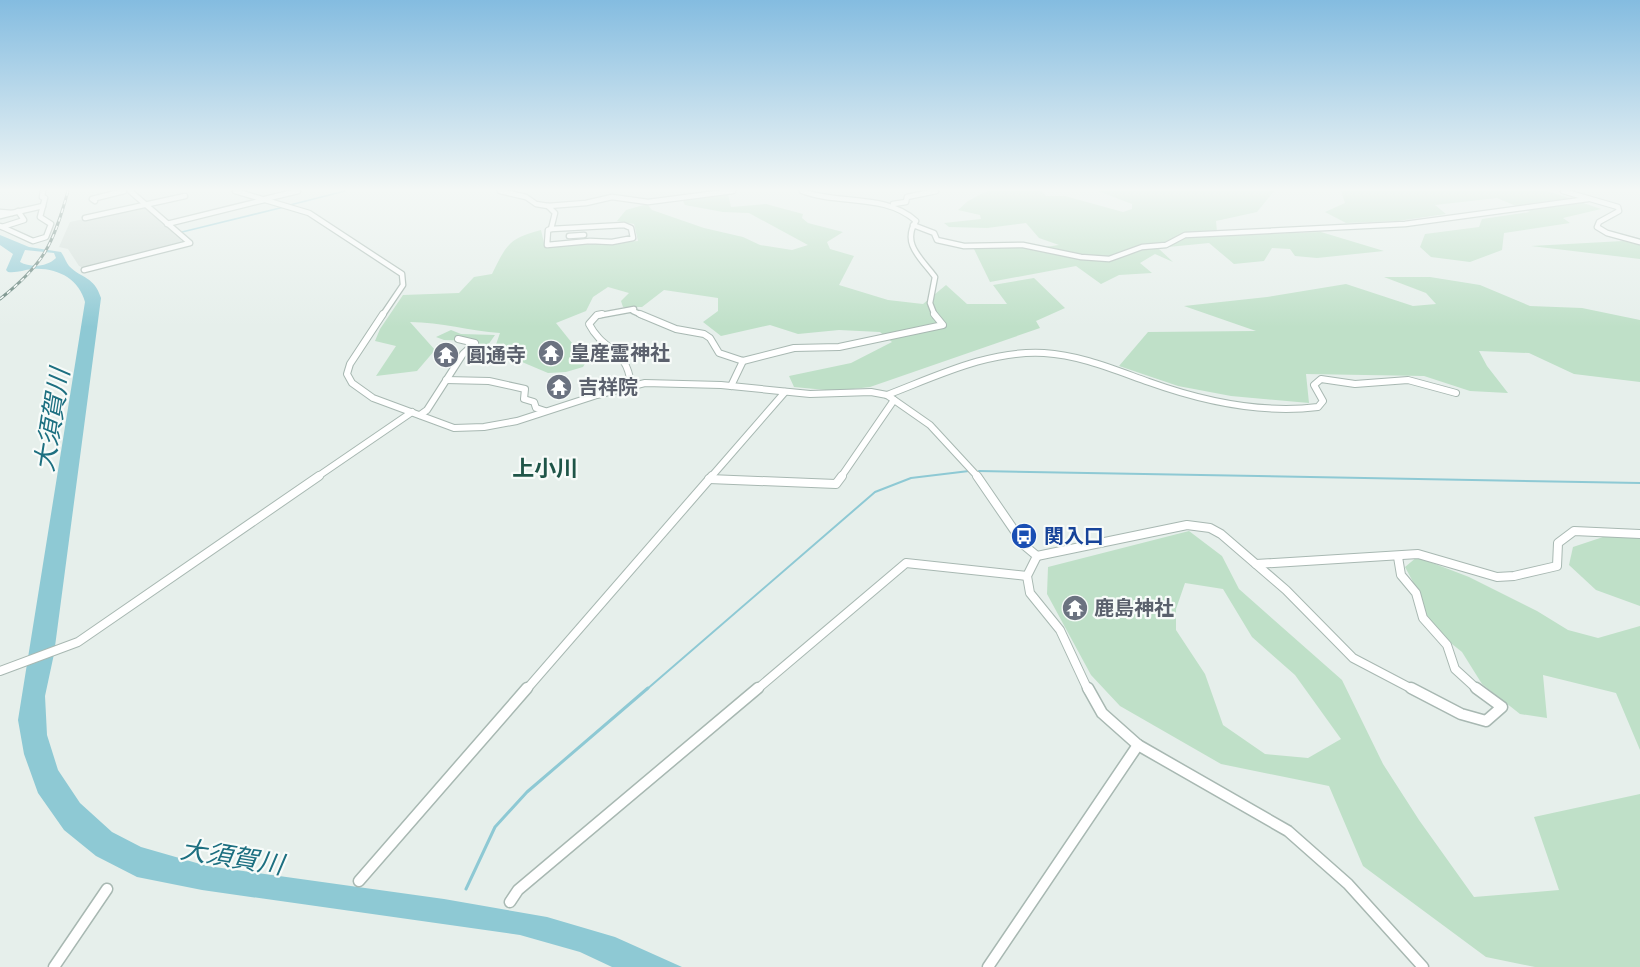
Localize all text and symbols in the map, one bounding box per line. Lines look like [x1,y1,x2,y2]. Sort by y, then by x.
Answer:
temple icon: 皇産霊神社 [536,338,566,368]
temple icon: 圓通寺 [431,340,461,370]
place label: 皇産霊神社 [570,340,670,366]
place label: 圓通寺 [466,342,526,368]
water label: 大須賀川 [27,363,77,474]
temple icon: 吉祥院 [544,372,574,402]
place label: 吉祥院 [578,374,638,400]
district label: 上小川 [512,454,578,483]
bus stop icon: 関入口 [1009,521,1039,551]
place label: 関入口 [1044,523,1104,549]
temple icon: 鹿島神社 [1060,593,1090,623]
place label: 鹿島神社 [1094,595,1174,621]
water label: 大須賀川 [178,832,289,882]

